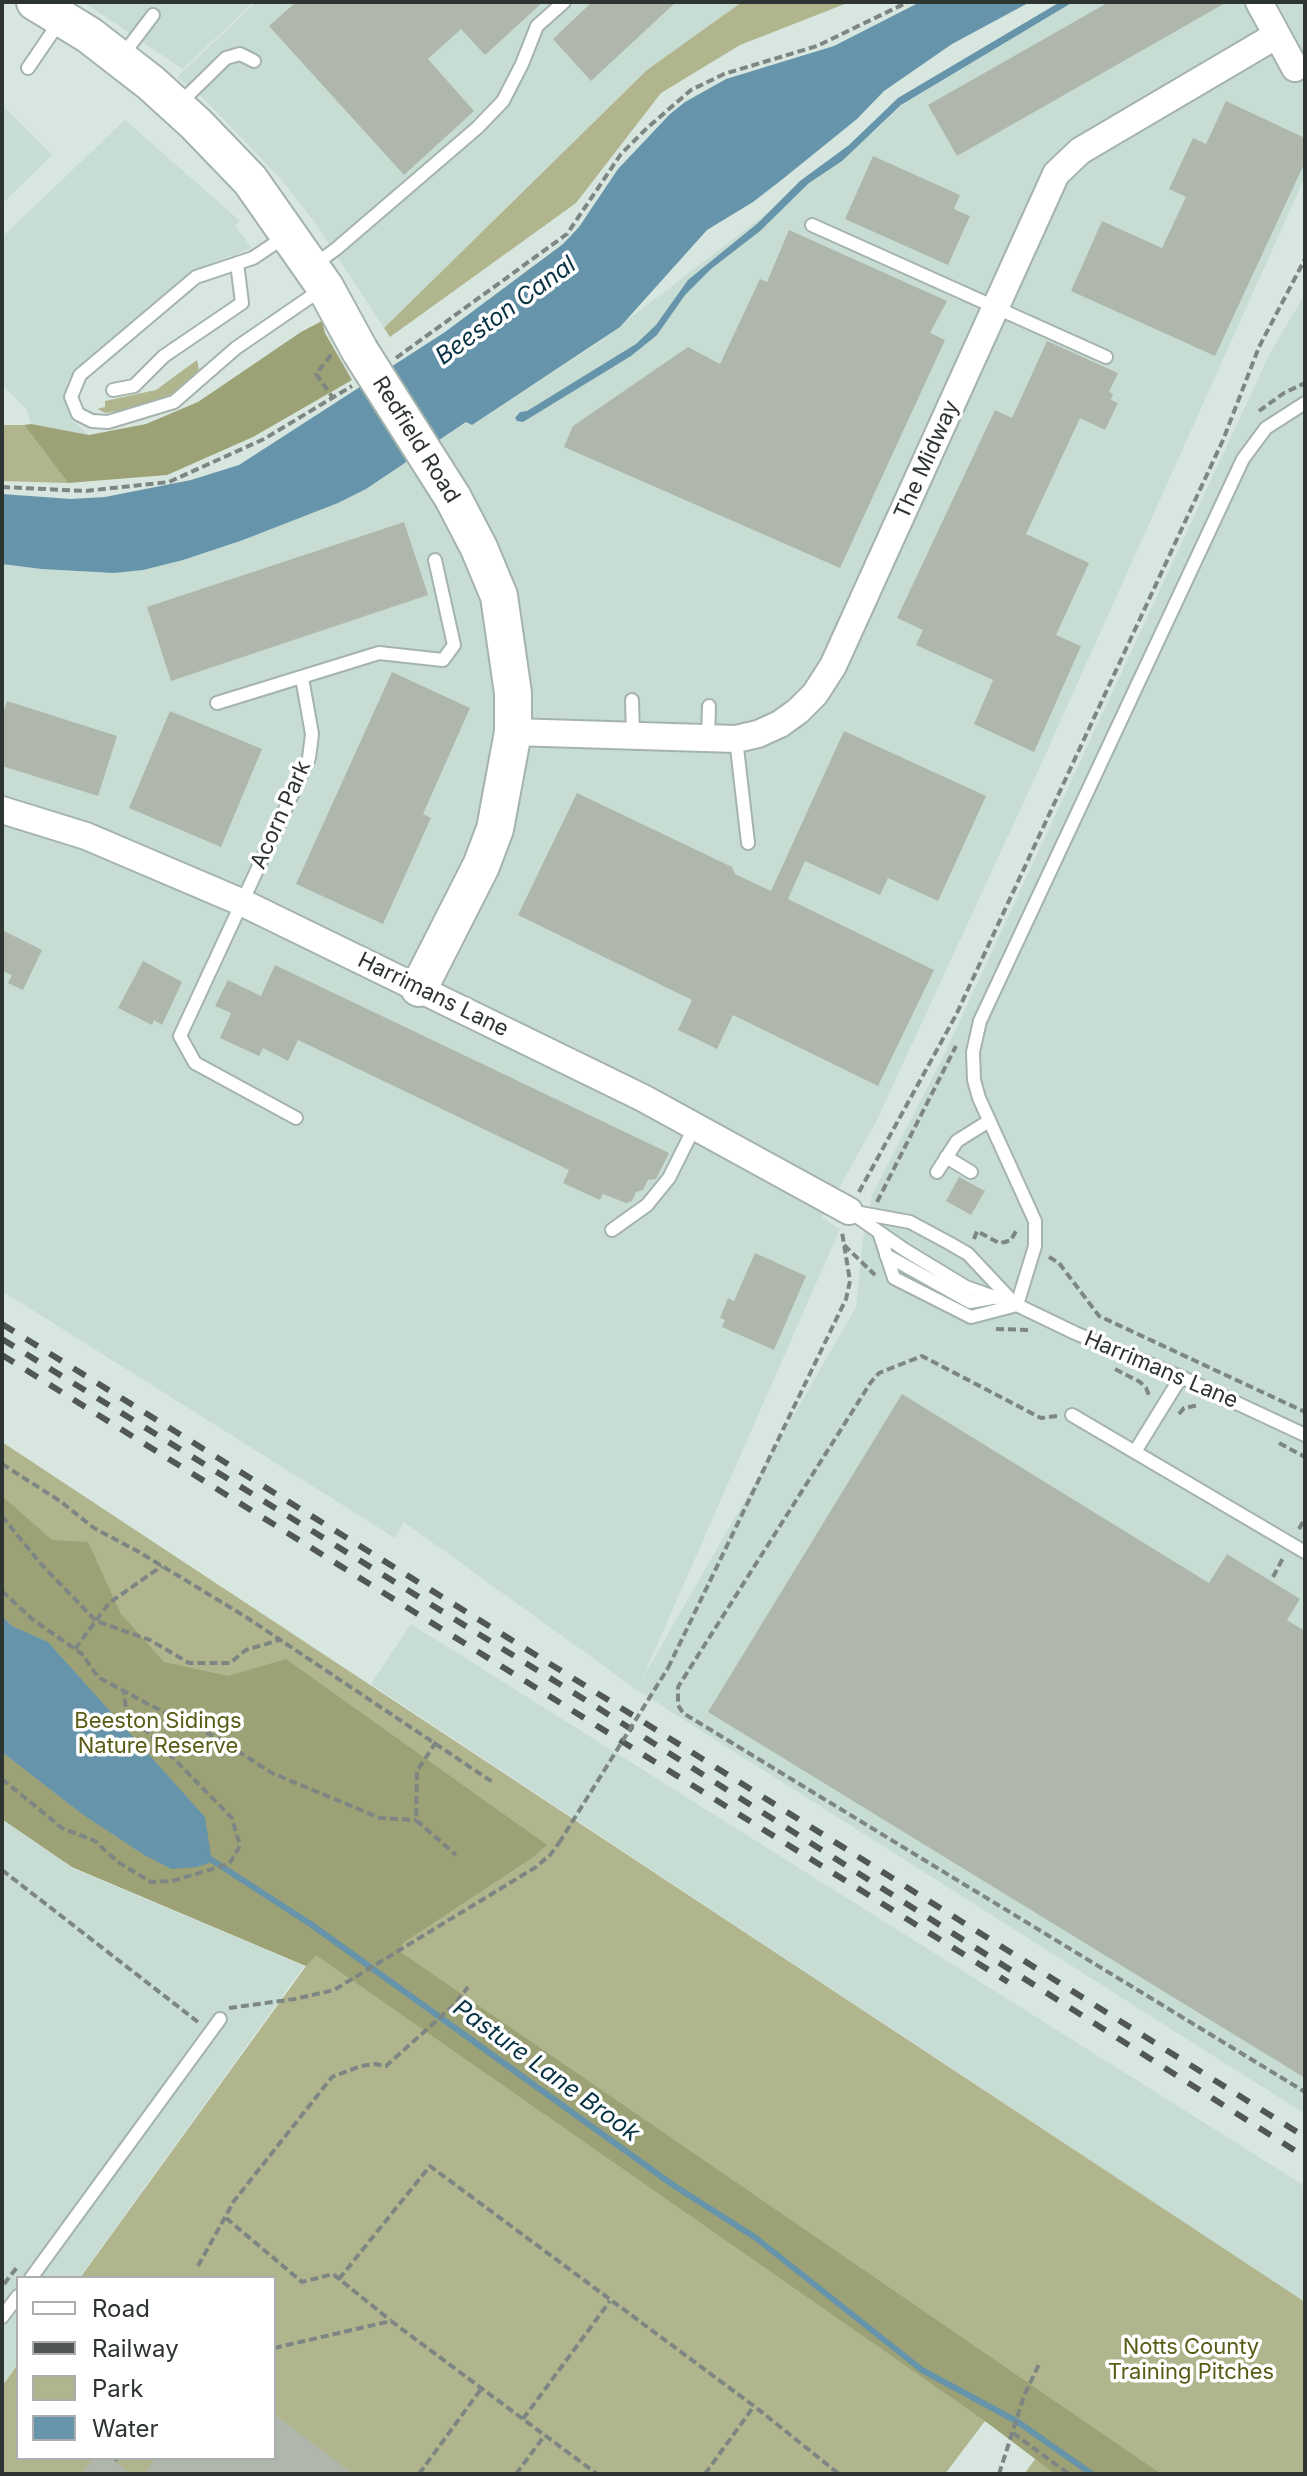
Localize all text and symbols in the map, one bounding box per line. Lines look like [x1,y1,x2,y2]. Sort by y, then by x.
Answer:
water label: Beeston Canal [430,251,582,371]
street label: Redfield Road [367,372,465,508]
street label: The Midway [889,396,965,524]
street label: Acorn Park [245,757,317,873]
street label: Harrimans Lane [353,947,513,1043]
street label: Harrimans Lane [1080,1326,1242,1414]
park label: Beeston Sidings Nature Reserve [74,1708,242,1760]
water label: Pasture Lane Brook [447,1994,645,2148]
legend [16,2276,276,2460]
text: Road [92,2294,150,2323]
text: Railway [92,2334,179,2363]
park label: Notts County Training Pitches [1108,2334,1274,2386]
text: Park [92,2374,143,2403]
text: Water [92,2414,159,2443]

